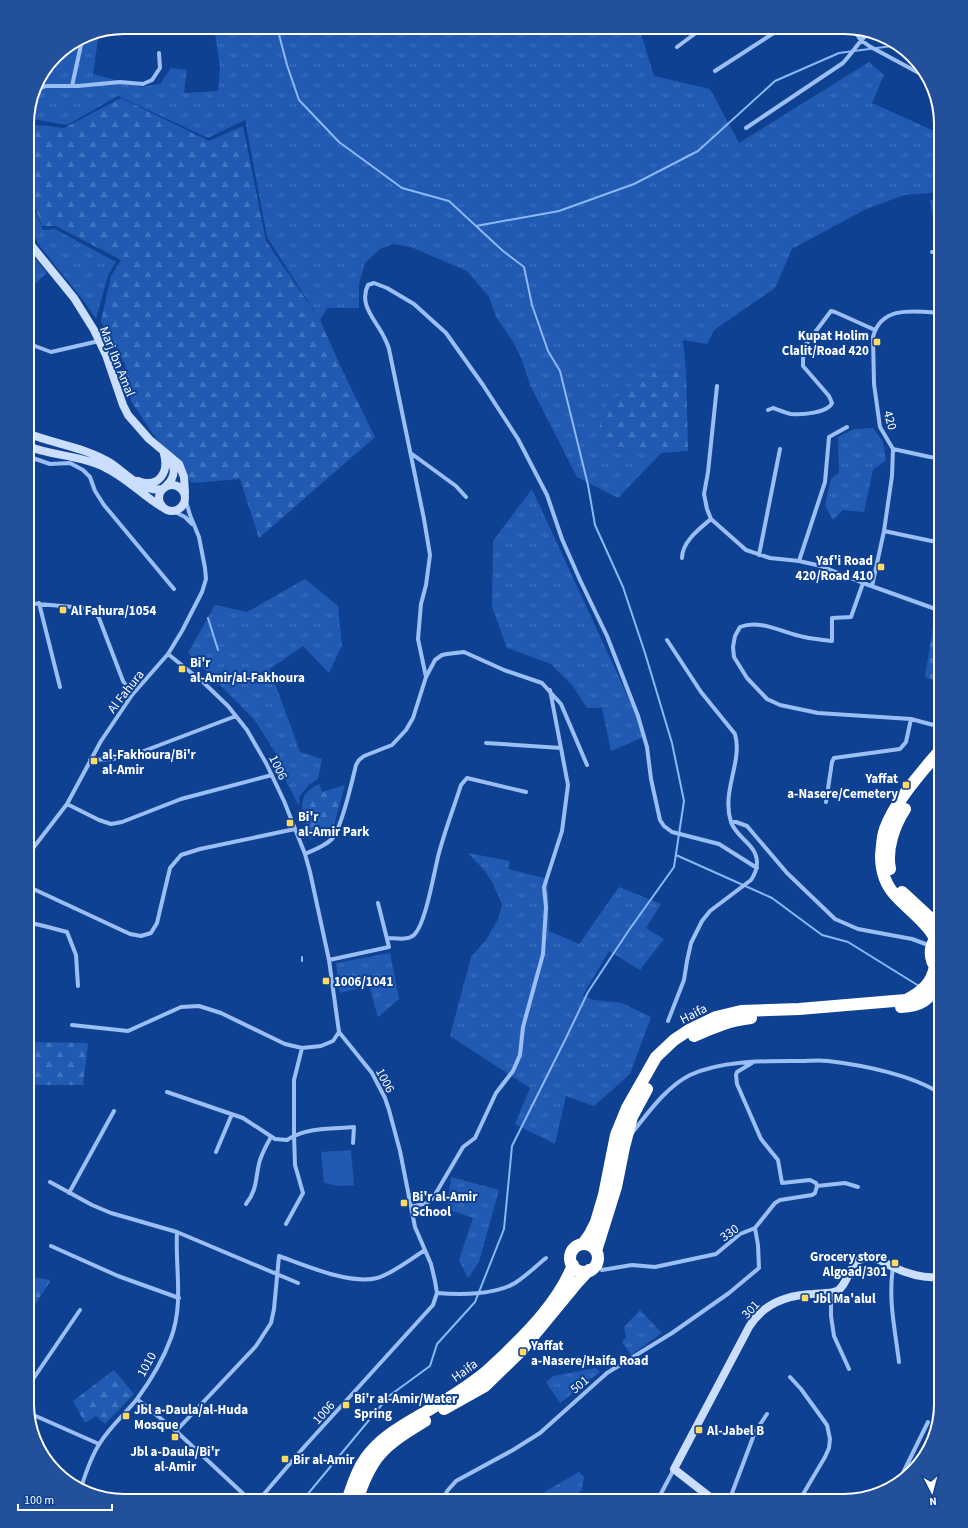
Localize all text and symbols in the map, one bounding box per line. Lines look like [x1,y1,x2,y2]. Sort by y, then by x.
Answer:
street label: Marj Ibn Amal [95,324,139,399]
place label: Kupat Holim Clalit/Road 420 [782,327,869,360]
marker: Kupat Holim Clalit/Road 420 [872,337,882,347]
street label: 420 [879,408,901,432]
place label: Yaf'i Road 420/Road 410 [796,552,873,585]
marker: Yaf'i Road 420/Road 410 [876,562,886,572]
place label: Al Fahura/1054 [70,602,156,620]
marker: Al Fahura/1054 [58,605,68,615]
place label: Bi'r al-Amir/al-Fakhoura [190,654,305,687]
marker: Bi'r al-Amir/al-Fakhoura [177,664,187,674]
street label: Al Fahura [103,666,148,717]
place label: al-Fakhoura/Bi'r al-Amir [102,746,197,779]
street label: 1006 [264,752,292,783]
marker: al-Fakhoura/Bi'r al-Amir [89,756,99,766]
place label: Yaffat a-Nasere/Cemetery [787,770,898,803]
marker: Yaffat a-Nasere/Cemetery [901,780,911,790]
place label: Bi'r al-Amir Park [298,808,370,841]
marker: Bi'r al-Amir Park [285,818,295,828]
place label: 1006/1041 [334,973,393,991]
marker: 1006/1041 [321,976,331,986]
street label: Haifa [677,999,710,1028]
street label: 1006 [371,1065,399,1096]
place label: Bi'r al-Amir School [412,1188,478,1221]
marker: Bi'r al-Amir School [399,1198,409,1208]
street label: 330 [716,1220,743,1246]
place label: Grocery store Algoad/301 [810,1248,887,1281]
marker: Grocery store Algoad/301 [890,1258,900,1268]
place label: Jbl Ma'alul [813,1290,876,1308]
marker: Jbl Ma'alul [800,1293,810,1303]
street label: 301 [738,1296,764,1323]
place label: Yaffat a-Nasere/Haifa Road [530,1337,648,1370]
marker: Yaffat a-Nasere/Haifa Road [518,1347,528,1357]
street label: 1010 [133,1349,161,1380]
street label: Haifa [448,1355,481,1386]
street label: 501 [566,1372,593,1398]
place label: Bi'r al-Amir/Water Spring [354,1390,458,1423]
street label: 1006 [308,1397,339,1428]
marker: Bi'r al-Amir/Water Spring [341,1400,351,1410]
place label: Jbl a-Daula/al-Huda Mosque [134,1401,248,1434]
marker: Jbl a-Daula/al-Huda Mosque [121,1411,131,1421]
place label: Al-Jabel B [706,1422,764,1440]
marker: Al-Jabel B [694,1425,704,1435]
marker: Jbl a-Daula/Bi'r al-Amir [170,1432,180,1442]
place label: Jbl a-Daula/Bi'r al-Amir [130,1443,221,1476]
place label: Bir al-Amir [293,1451,355,1469]
marker: Bir al-Amir [280,1454,290,1464]
north arrow [912,1472,952,1512]
scale bar [18,1486,112,1512]
text: 100 m [24,1492,54,1509]
text: N [929,1494,937,1509]

